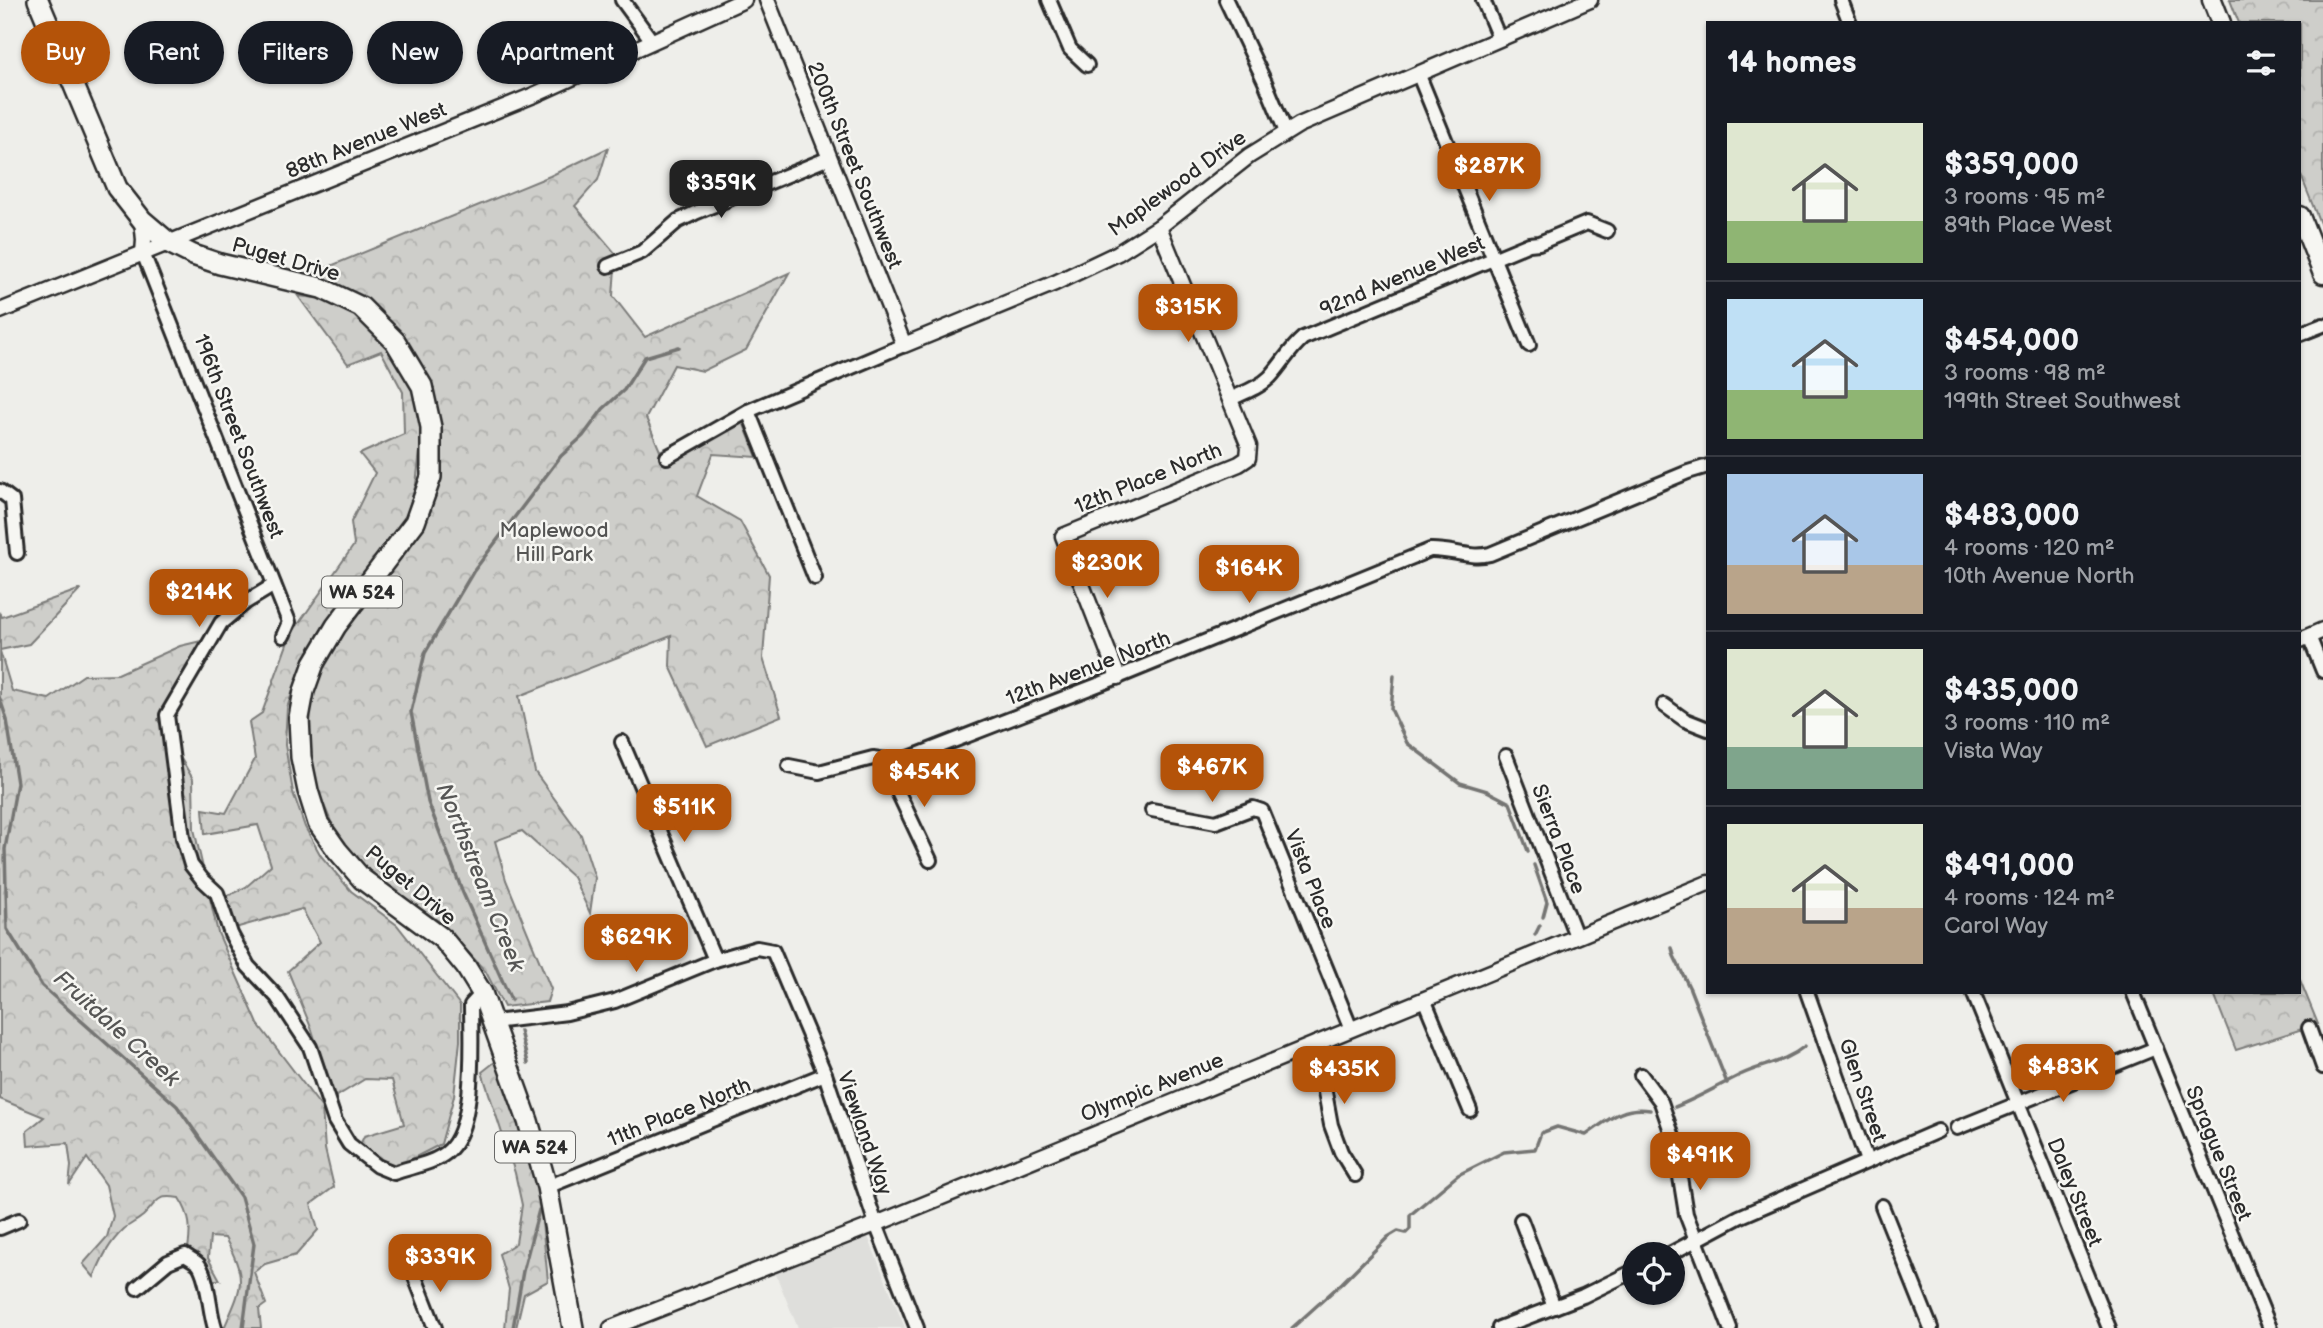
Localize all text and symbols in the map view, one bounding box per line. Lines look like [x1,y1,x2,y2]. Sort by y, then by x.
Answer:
chip: Buy [21,21,110,84]
chip: Rent [124,21,224,84]
chip: Filters [238,21,353,84]
chip: New [367,21,463,84]
chip: Apartment [477,21,638,84]
icon: filters [2242,44,2280,82]
text: 14 homes [1727,45,1856,81]
street label: 200th Street Southwest [802,58,908,273]
street label: 88th Avenue West [282,97,451,184]
street label: Maplewood Drive [1104,125,1251,242]
pin: $287K [1440,144,1538,203]
text: $359,000 [1944,147,2079,183]
icon: home [1783,151,1867,235]
text: $287K [1453,152,1525,180]
pin: $359K [672,160,770,220]
text: $359K [686,169,756,197]
text: 3 rooms · 95 m² [1944,183,2105,211]
text: 89th Place West [1944,211,2112,239]
street label: 92nd Avenue West [1316,230,1489,322]
street label: Puget Drive [229,232,343,287]
pin: $315K [1139,284,1237,344]
text: $315K [1154,293,1222,321]
text: $454,000 [1944,323,2079,359]
icon: home [1783,327,1867,411]
street label: 196th Street Southwest [188,331,289,542]
text: 3 rooms · 98 m² [1944,359,2106,387]
text: 199th Street Southwest [1944,387,2180,415]
street label: 12th Place North [1071,438,1226,519]
text: $483,000 [1944,498,2080,534]
icon: home [1783,502,1867,586]
park label: Maplewood Hill Park [499,518,609,567]
text: 4 rooms · 120 m² [1944,534,2115,562]
pin: $230K [1058,540,1156,600]
pin: $164K [1200,546,1298,605]
text: $230K [1071,549,1143,577]
text: $164K [1215,554,1283,582]
text: 10th Avenue North [1944,562,2135,590]
pin: $214K [150,570,248,629]
road number: WA 524 [322,576,402,608]
text: $214K [165,578,233,606]
street label: 12th Avenue North [1002,626,1174,711]
text: $435,000 [1944,673,2079,709]
icon: home [1783,677,1867,761]
text: 3 rooms · 110 m² [1944,709,2110,737]
text: Vista Way [1944,737,2043,765]
pin: $467K [1163,744,1261,804]
pin: $454K [875,750,973,809]
text: $467K [1177,753,1247,781]
text: $454K [888,758,960,786]
water label: Northstream Creek [430,779,531,976]
street label: Sierra Place [1526,781,1591,898]
pin: $511K [635,784,733,844]
text: $511K [652,793,716,821]
street label: Vista Place [1279,826,1342,933]
street label: Puget Drive [360,840,461,931]
text: $491,000 [1944,848,2074,884]
icon: home [1783,852,1867,936]
text: 4 rooms · 124 m² [1944,884,2115,912]
text: Carol Way [1944,912,2048,940]
pin: $629K [587,914,685,974]
text: $629K [600,923,672,951]
water label: Fruitdale Creek [47,965,186,1093]
street label: Glen Street [1833,1035,1892,1146]
pin: $483K [2014,1044,2112,1104]
pin: $435K [1295,1046,1393,1106]
street label: Olympic Avenue [1077,1047,1227,1128]
text: $483K [2027,1053,2099,1081]
text: $435K [1308,1055,1380,1083]
street label: Viewland Way [832,1068,897,1199]
street label: 11th Place North [604,1072,755,1153]
street label: Sprague Street [2180,1082,2257,1225]
road number: WA 524 [495,1132,575,1162]
pin: $491K [1651,1132,1749,1192]
street label: Daley Street [2041,1134,2108,1251]
text: $491K [1666,1141,1734,1169]
pin: $339K [391,1234,489,1294]
map controls [1622,1242,1685,1305]
button: locate [1622,1242,1685,1305]
text: $339K [404,1243,476,1271]

